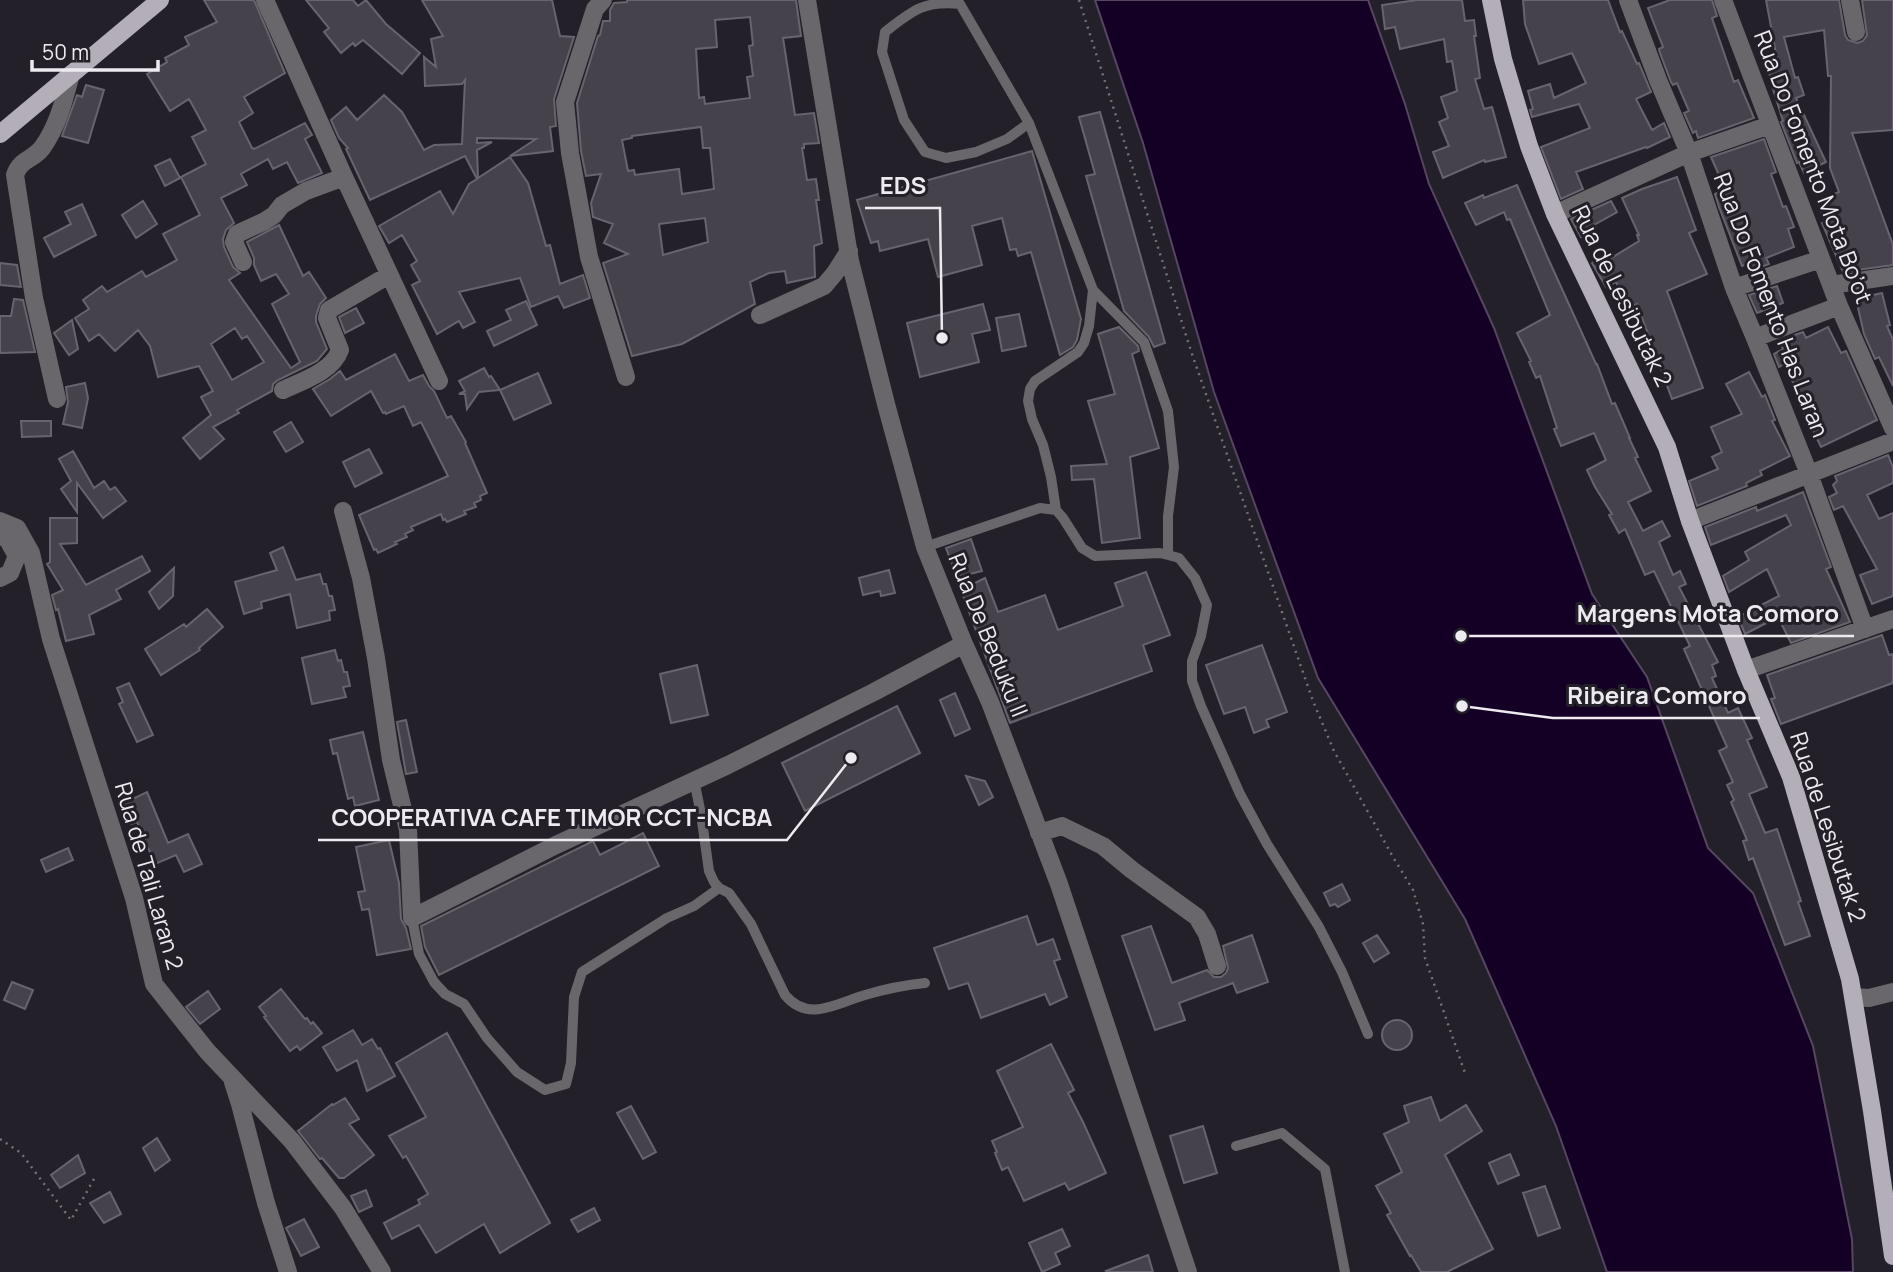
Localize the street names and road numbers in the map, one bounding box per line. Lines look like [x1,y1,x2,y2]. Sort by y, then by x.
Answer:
street label: Rua Do Fomento Mota Bo’ot [1747,25,1881,308]
street label: Rua Do Fomento Has Laran [1707,168,1837,442]
street label: Rua de Lesibutak 2 [1565,199,1681,392]
street label: Rua De Beduku II [941,548,1036,721]
street label: Rua de Lesibutak 2 [1783,727,1875,926]
street label: Rua de Tali Laran 2 [108,778,192,973]

